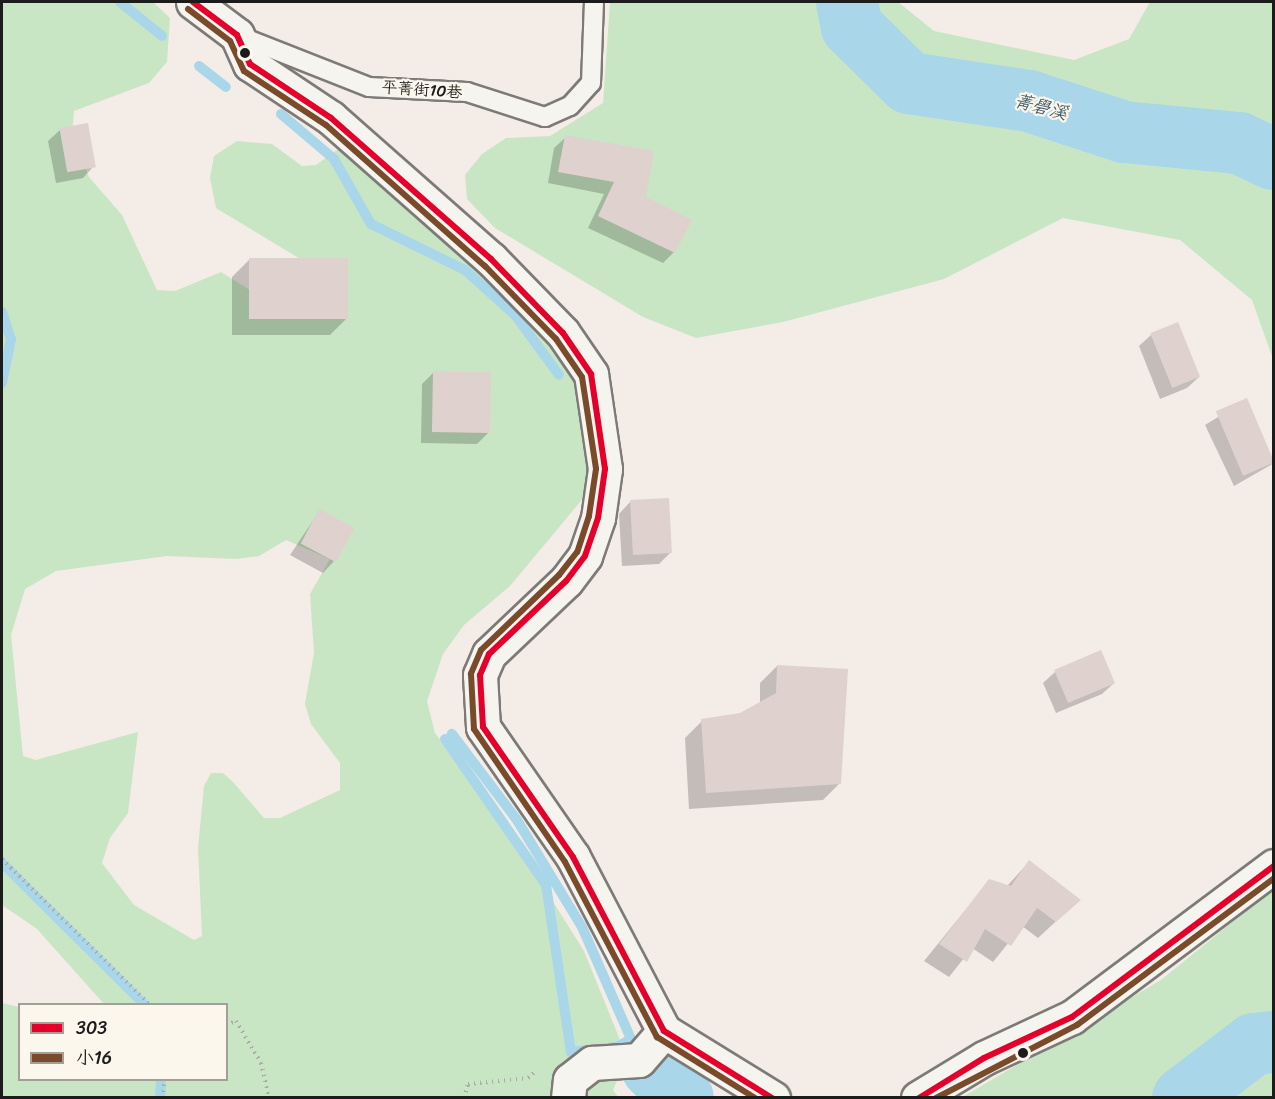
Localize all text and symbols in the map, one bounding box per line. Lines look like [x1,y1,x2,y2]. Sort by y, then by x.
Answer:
unlabelled marker [239,47,251,59]
street label: 平菁街10巷 [381,78,463,102]
water label: 菁礐溪 [1012,90,1070,124]
legend [18,1003,228,1081]
text: 303 [76,1012,107,1044]
text: 小16 [76,1042,112,1074]
unlabelled marker [1017,1047,1029,1059]

